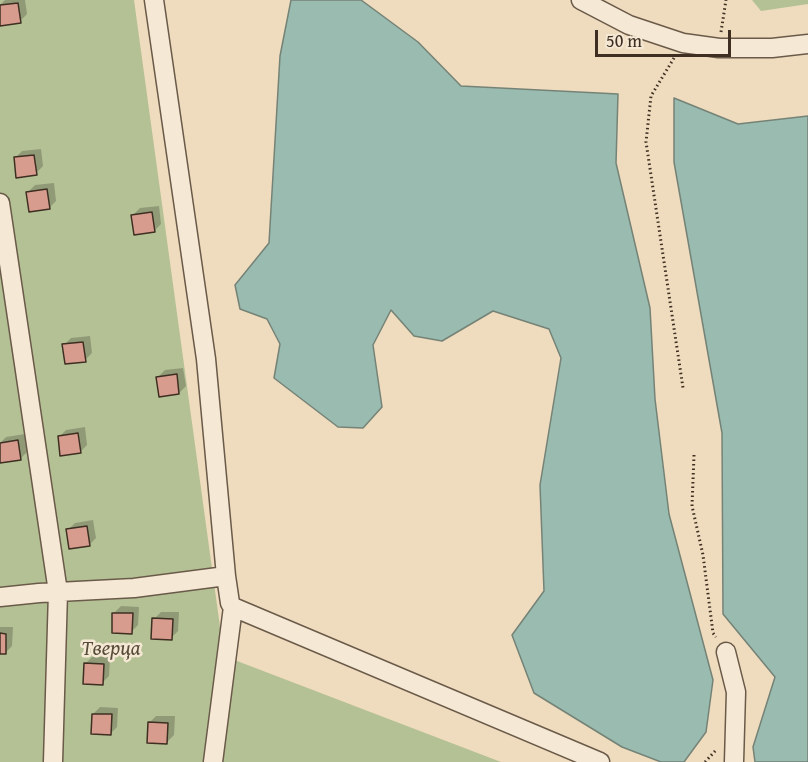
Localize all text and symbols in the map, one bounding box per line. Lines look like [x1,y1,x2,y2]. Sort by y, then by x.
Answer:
scale bar [598,18,734,56]
text: 50 m [606,27,642,54]
park label: Тверца [82,637,140,663]

